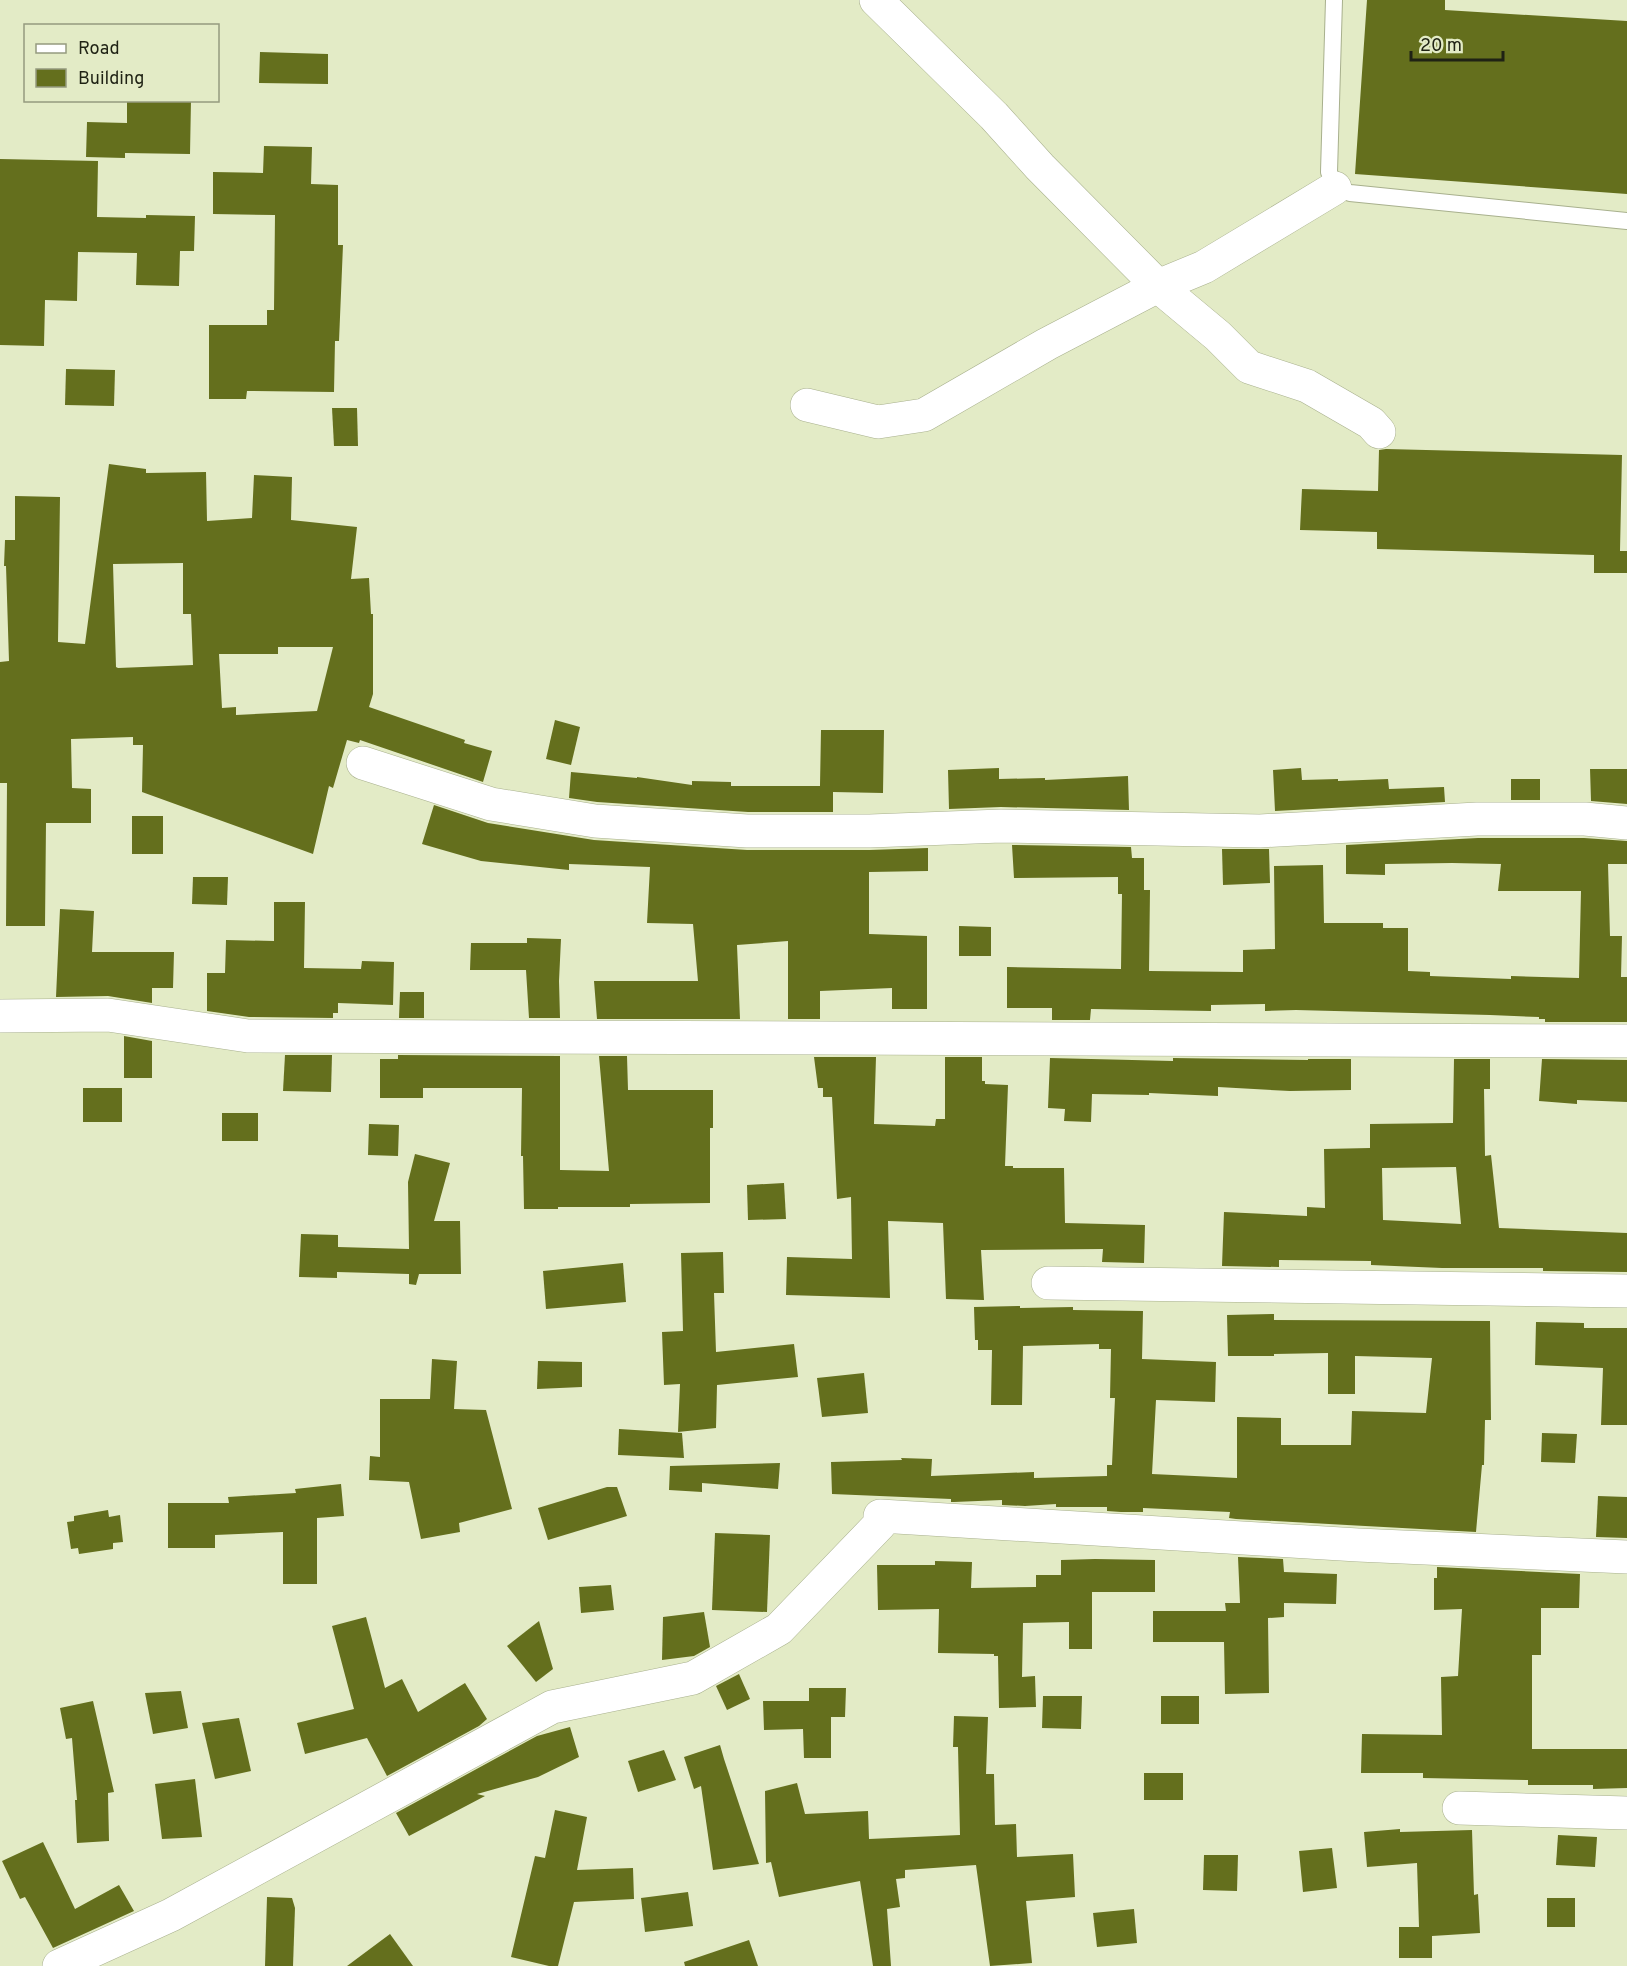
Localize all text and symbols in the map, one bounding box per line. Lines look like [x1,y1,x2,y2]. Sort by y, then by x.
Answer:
legend [24,24,219,102]
scale bar [1411,24,1502,62]
text: 20 m [1420,35,1462,58]
text: Road [78,38,120,61]
text: Building [78,68,144,91]

